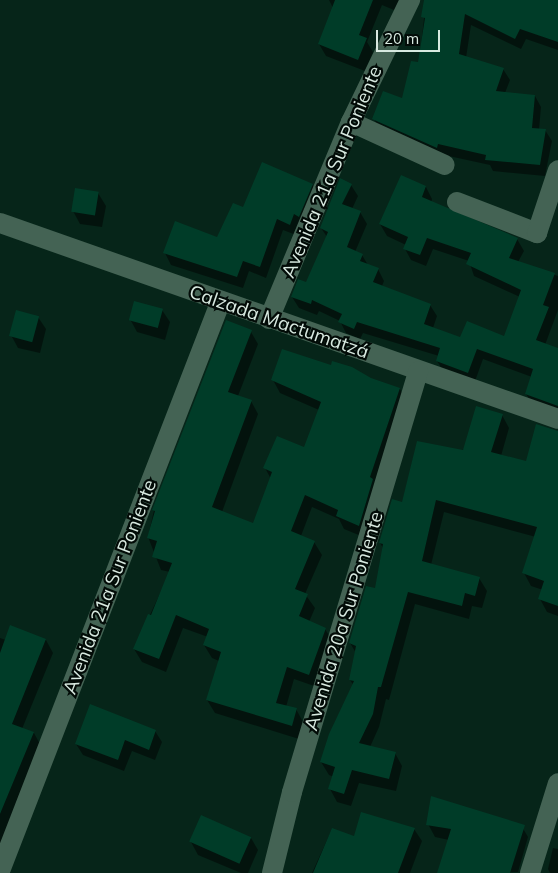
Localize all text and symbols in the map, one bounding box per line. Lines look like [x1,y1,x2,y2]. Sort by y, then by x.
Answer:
scale bar [378,20,442,52]
text: 20 m [384,29,419,48]
street label: Avenida 21a Sur Poniente [277,63,387,281]
street label: Calzada Mactumatzá [186,281,372,363]
street label: Avenida 21a Sur Poniente [59,477,161,697]
street label: Avenida 20a Sur Poniente [300,509,388,733]

